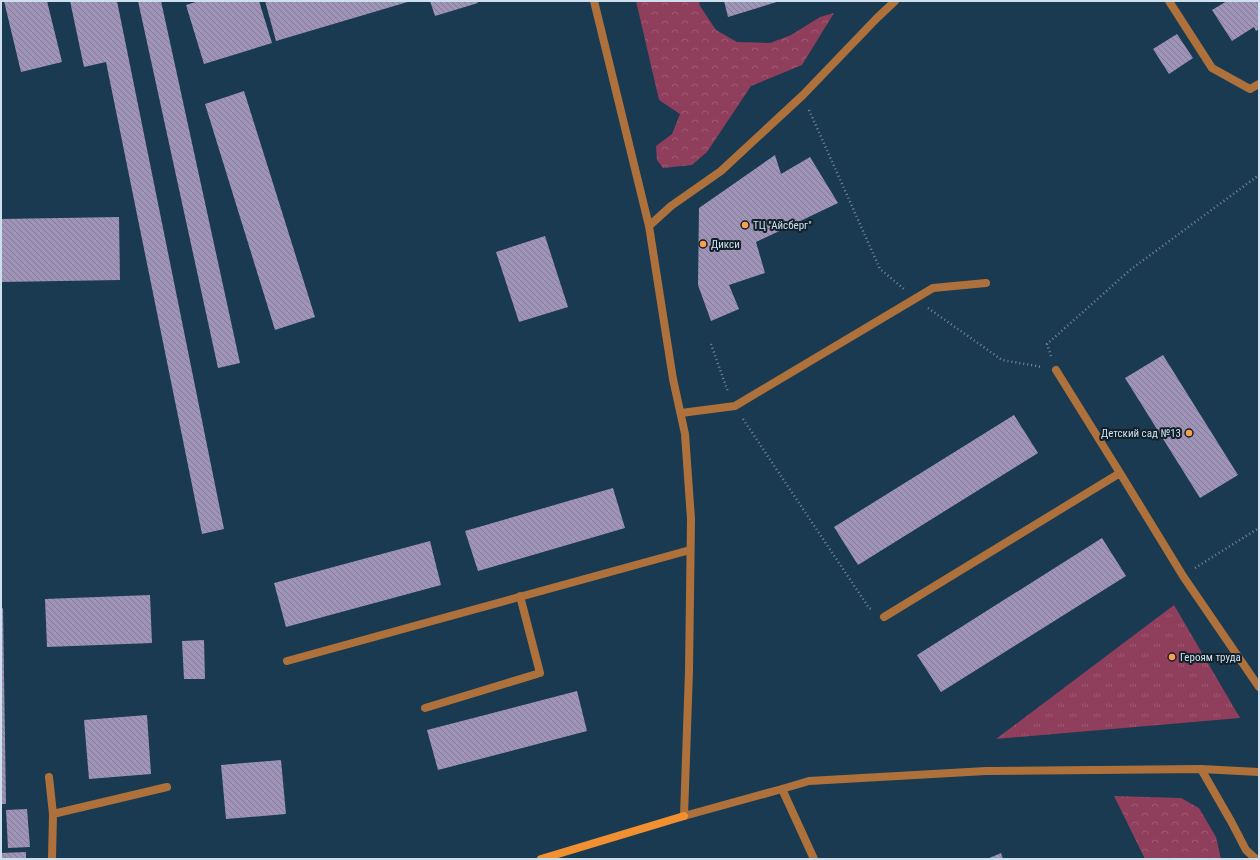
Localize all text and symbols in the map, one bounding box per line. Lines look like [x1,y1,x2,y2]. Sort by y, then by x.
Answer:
place label: ТЦ "Айсберг" [753,219,812,232]
marker: ТЦ "Айсберг" [740,220,750,230]
place label: Дикси [711,238,740,251]
marker: Дикси [698,239,708,249]
place label: Детский сад №13 [1101,427,1181,440]
marker: Детский сад №13 [1184,428,1194,438]
place label: Героям труда [1180,651,1241,664]
marker: Героям труда [1167,652,1177,662]

